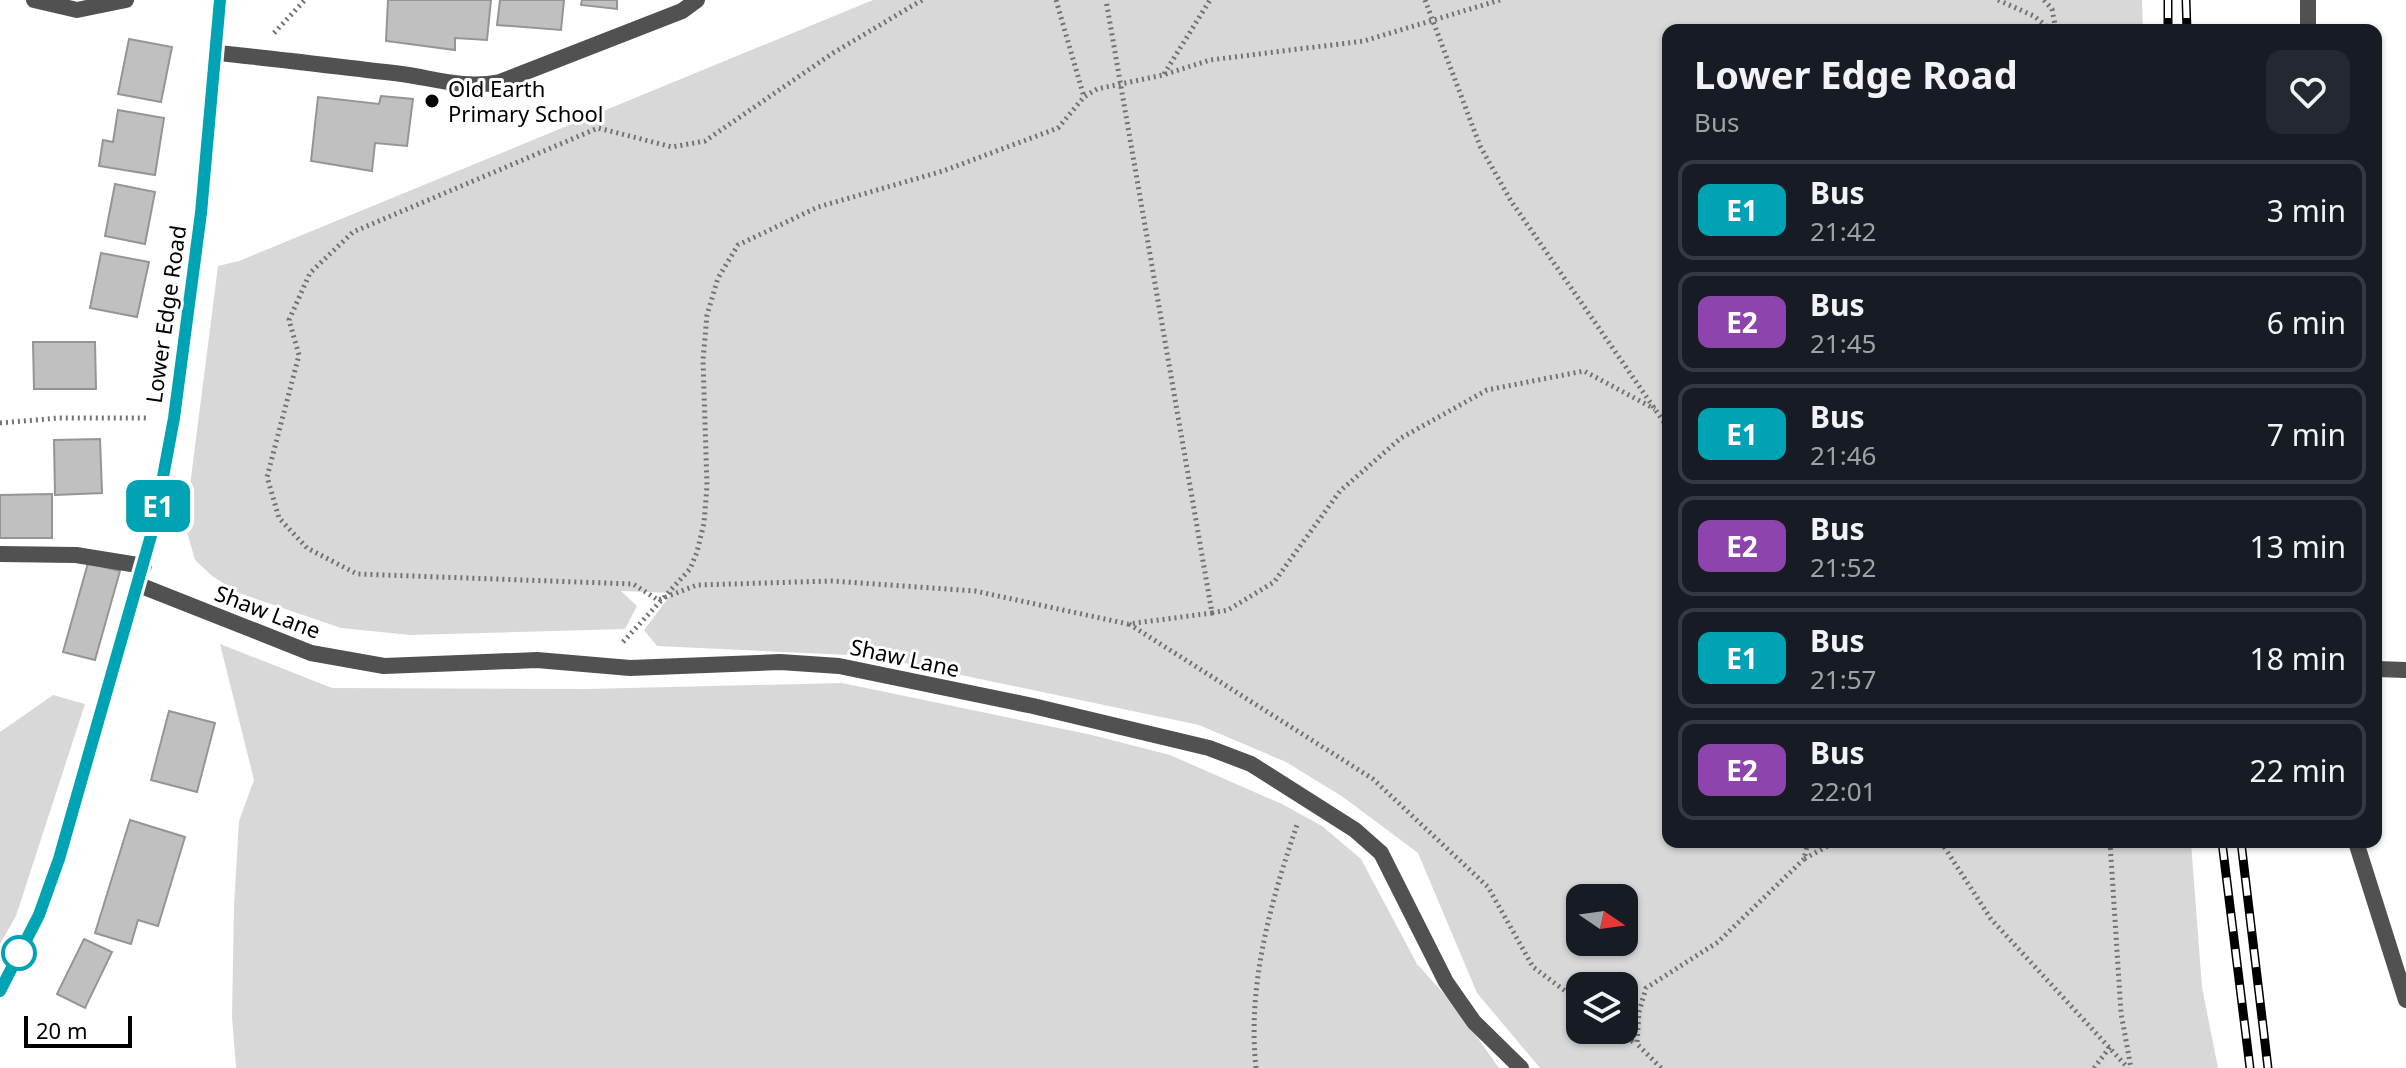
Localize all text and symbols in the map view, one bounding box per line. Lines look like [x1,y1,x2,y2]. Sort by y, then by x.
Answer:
text: Lower Edge Road [1694,48,2018,100]
button: heart [2266,50,2350,134]
place label: Old Earth Primary School [448,73,604,128]
marker: Old Earth Primary School [423,92,441,110]
text: Bus [1694,104,1739,140]
text: Bus [1810,172,1865,213]
text: 3 min [2267,190,2346,231]
text: E1 [1726,191,1758,229]
text: 21:42 [1810,213,1876,249]
street label: Lower Edge Road [138,223,192,405]
text: Bus [1810,284,1865,325]
text: 6 min [2267,302,2346,343]
text: E2 [1726,303,1758,341]
text: 21:45 [1810,325,1876,361]
text: Bus [1810,396,1865,437]
text: 7 min [2267,414,2346,455]
text: E1 [1726,415,1758,453]
text: 21:46 [1810,437,1876,473]
line badge: E1 [122,480,194,532]
text: E1 [142,487,174,525]
text: Bus [1810,508,1865,549]
text: 13 min [2250,526,2346,567]
text: E2 [1726,527,1758,565]
text: 21:52 [1810,549,1876,585]
street label: Shaw Lane [211,577,325,645]
text: Bus [1810,620,1865,661]
street label: Shaw Lane [848,631,962,683]
text: 18 min [2250,638,2346,679]
text: E1 [1726,639,1758,677]
text: 21:57 [1810,661,1876,697]
text: Bus [1810,732,1865,773]
text: 22 min [2250,750,2346,791]
text: E2 [1726,751,1758,789]
text: 22:01 [1810,773,1876,809]
north arrow [1566,884,1638,956]
map controls [1566,884,1638,1044]
unlabelled marker [2,936,36,970]
button: layers [1566,972,1638,1044]
scale bar [24,1012,132,1048]
text: 20 m [36,1015,87,1045]

